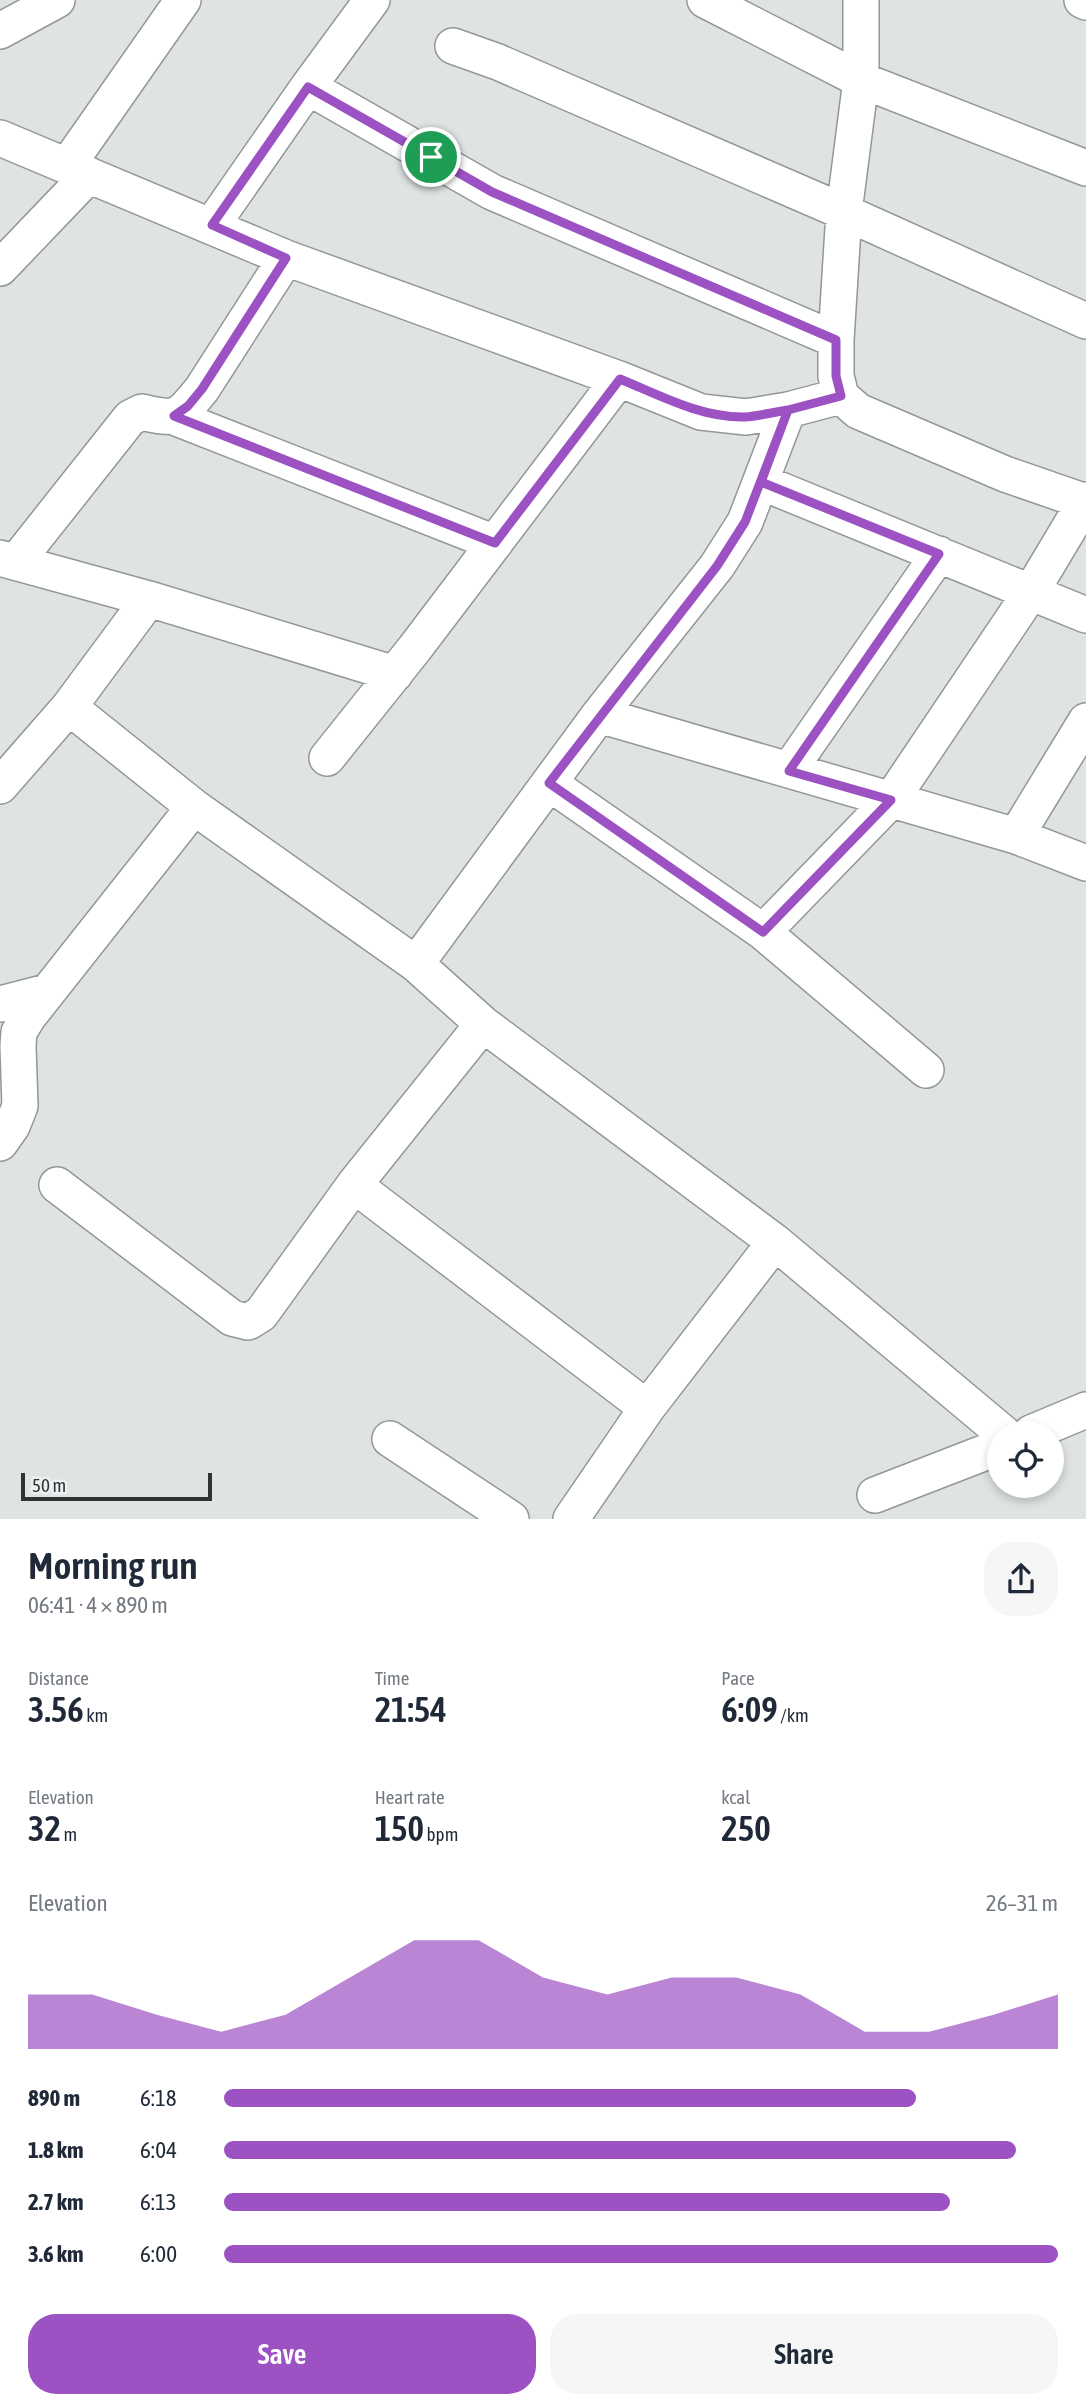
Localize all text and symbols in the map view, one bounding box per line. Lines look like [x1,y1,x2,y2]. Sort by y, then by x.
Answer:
pin [401,127,461,187]
icon: arrive [412,138,450,176]
map controls [987,1421,1064,1498]
button: locate [987,1421,1064,1498]
scale bar [21,1470,212,1502]
text: 50 m [32,1474,66,1496]
button: share [984,1542,1058,1616]
text: Morning run [28,1544,198,1587]
text: 06:41 · 4 × 890 m [28,1592,168,1618]
text: Distance [28,1667,89,1689]
text: Time [375,1667,409,1689]
text: Pace [721,1667,755,1689]
text: 3.56 [28,1689,84,1729]
text: 21:54 [375,1689,447,1729]
text: 6:09 [721,1689,778,1729]
text: km [84,1704,108,1726]
text: /km [778,1704,809,1726]
text: Elevation [28,1786,94,1808]
text: Heart rate [375,1786,445,1808]
text: kcal [721,1786,750,1808]
text: 32 [28,1808,61,1848]
text: 150 [375,1808,424,1848]
text: 250 [721,1808,771,1848]
text: m [61,1823,77,1845]
text: bpm [424,1823,458,1845]
text: Elevation [28,1890,108,1916]
text: 26–31 m [986,1890,1058,1916]
text: 890 m [28,2085,80,2111]
text: 6:18 [140,2085,177,2111]
text: 1.8 km [28,2137,84,2163]
text: 6:04 [140,2137,177,2163]
text: 2.7 km [28,2189,84,2215]
text: 6:13 [140,2189,177,2215]
text: 3.6 km [28,2241,84,2267]
text: 6:00 [140,2241,177,2267]
button: Save [28,2314,536,2394]
button: Share [550,2314,1058,2394]

